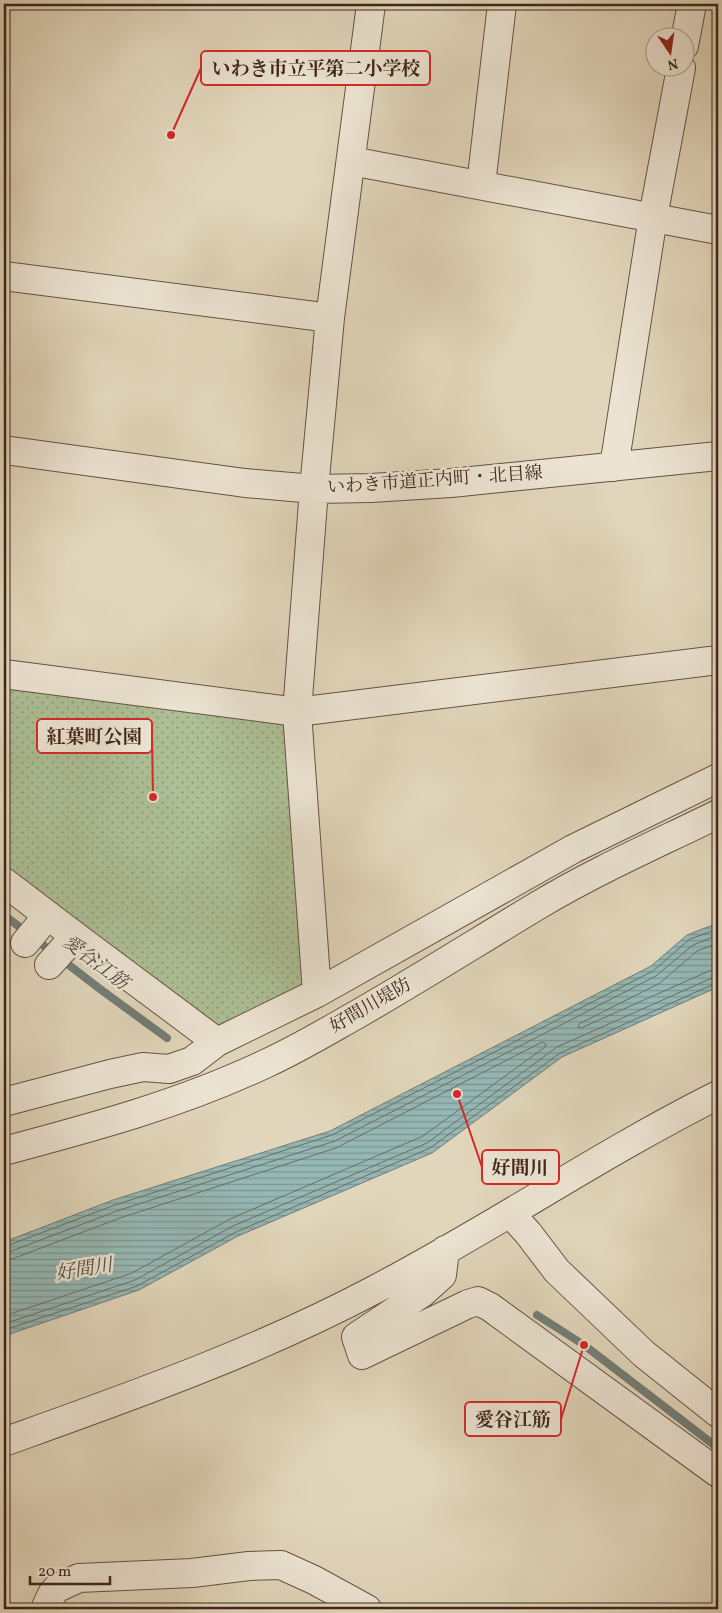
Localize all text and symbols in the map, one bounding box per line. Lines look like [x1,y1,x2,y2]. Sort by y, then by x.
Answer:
north arrow [644,28,694,78]
callout: いわき市立平第二小学校 [201,51,430,85]
text: N [665,53,680,74]
text: いわき市立平第二小学校 [211,57,421,83]
street label: いわき市道正内町・北目線 [326,461,544,501]
callout: 紅葉町公園 [37,719,152,753]
text: 紅葉町公園 [46,725,142,751]
water label: 愛谷江筋 [57,930,136,998]
street label: 好間川堤防 [326,973,416,1039]
callout: 好間川 [482,1150,559,1184]
text: 好間川 [491,1156,549,1182]
water label: 好間川 [54,1252,116,1287]
callout: 愛谷江筋 [465,1402,561,1436]
text: 愛谷江筋 [475,1408,551,1434]
scale bar [30,1553,110,1585]
text: 20 m [38,1562,71,1583]

